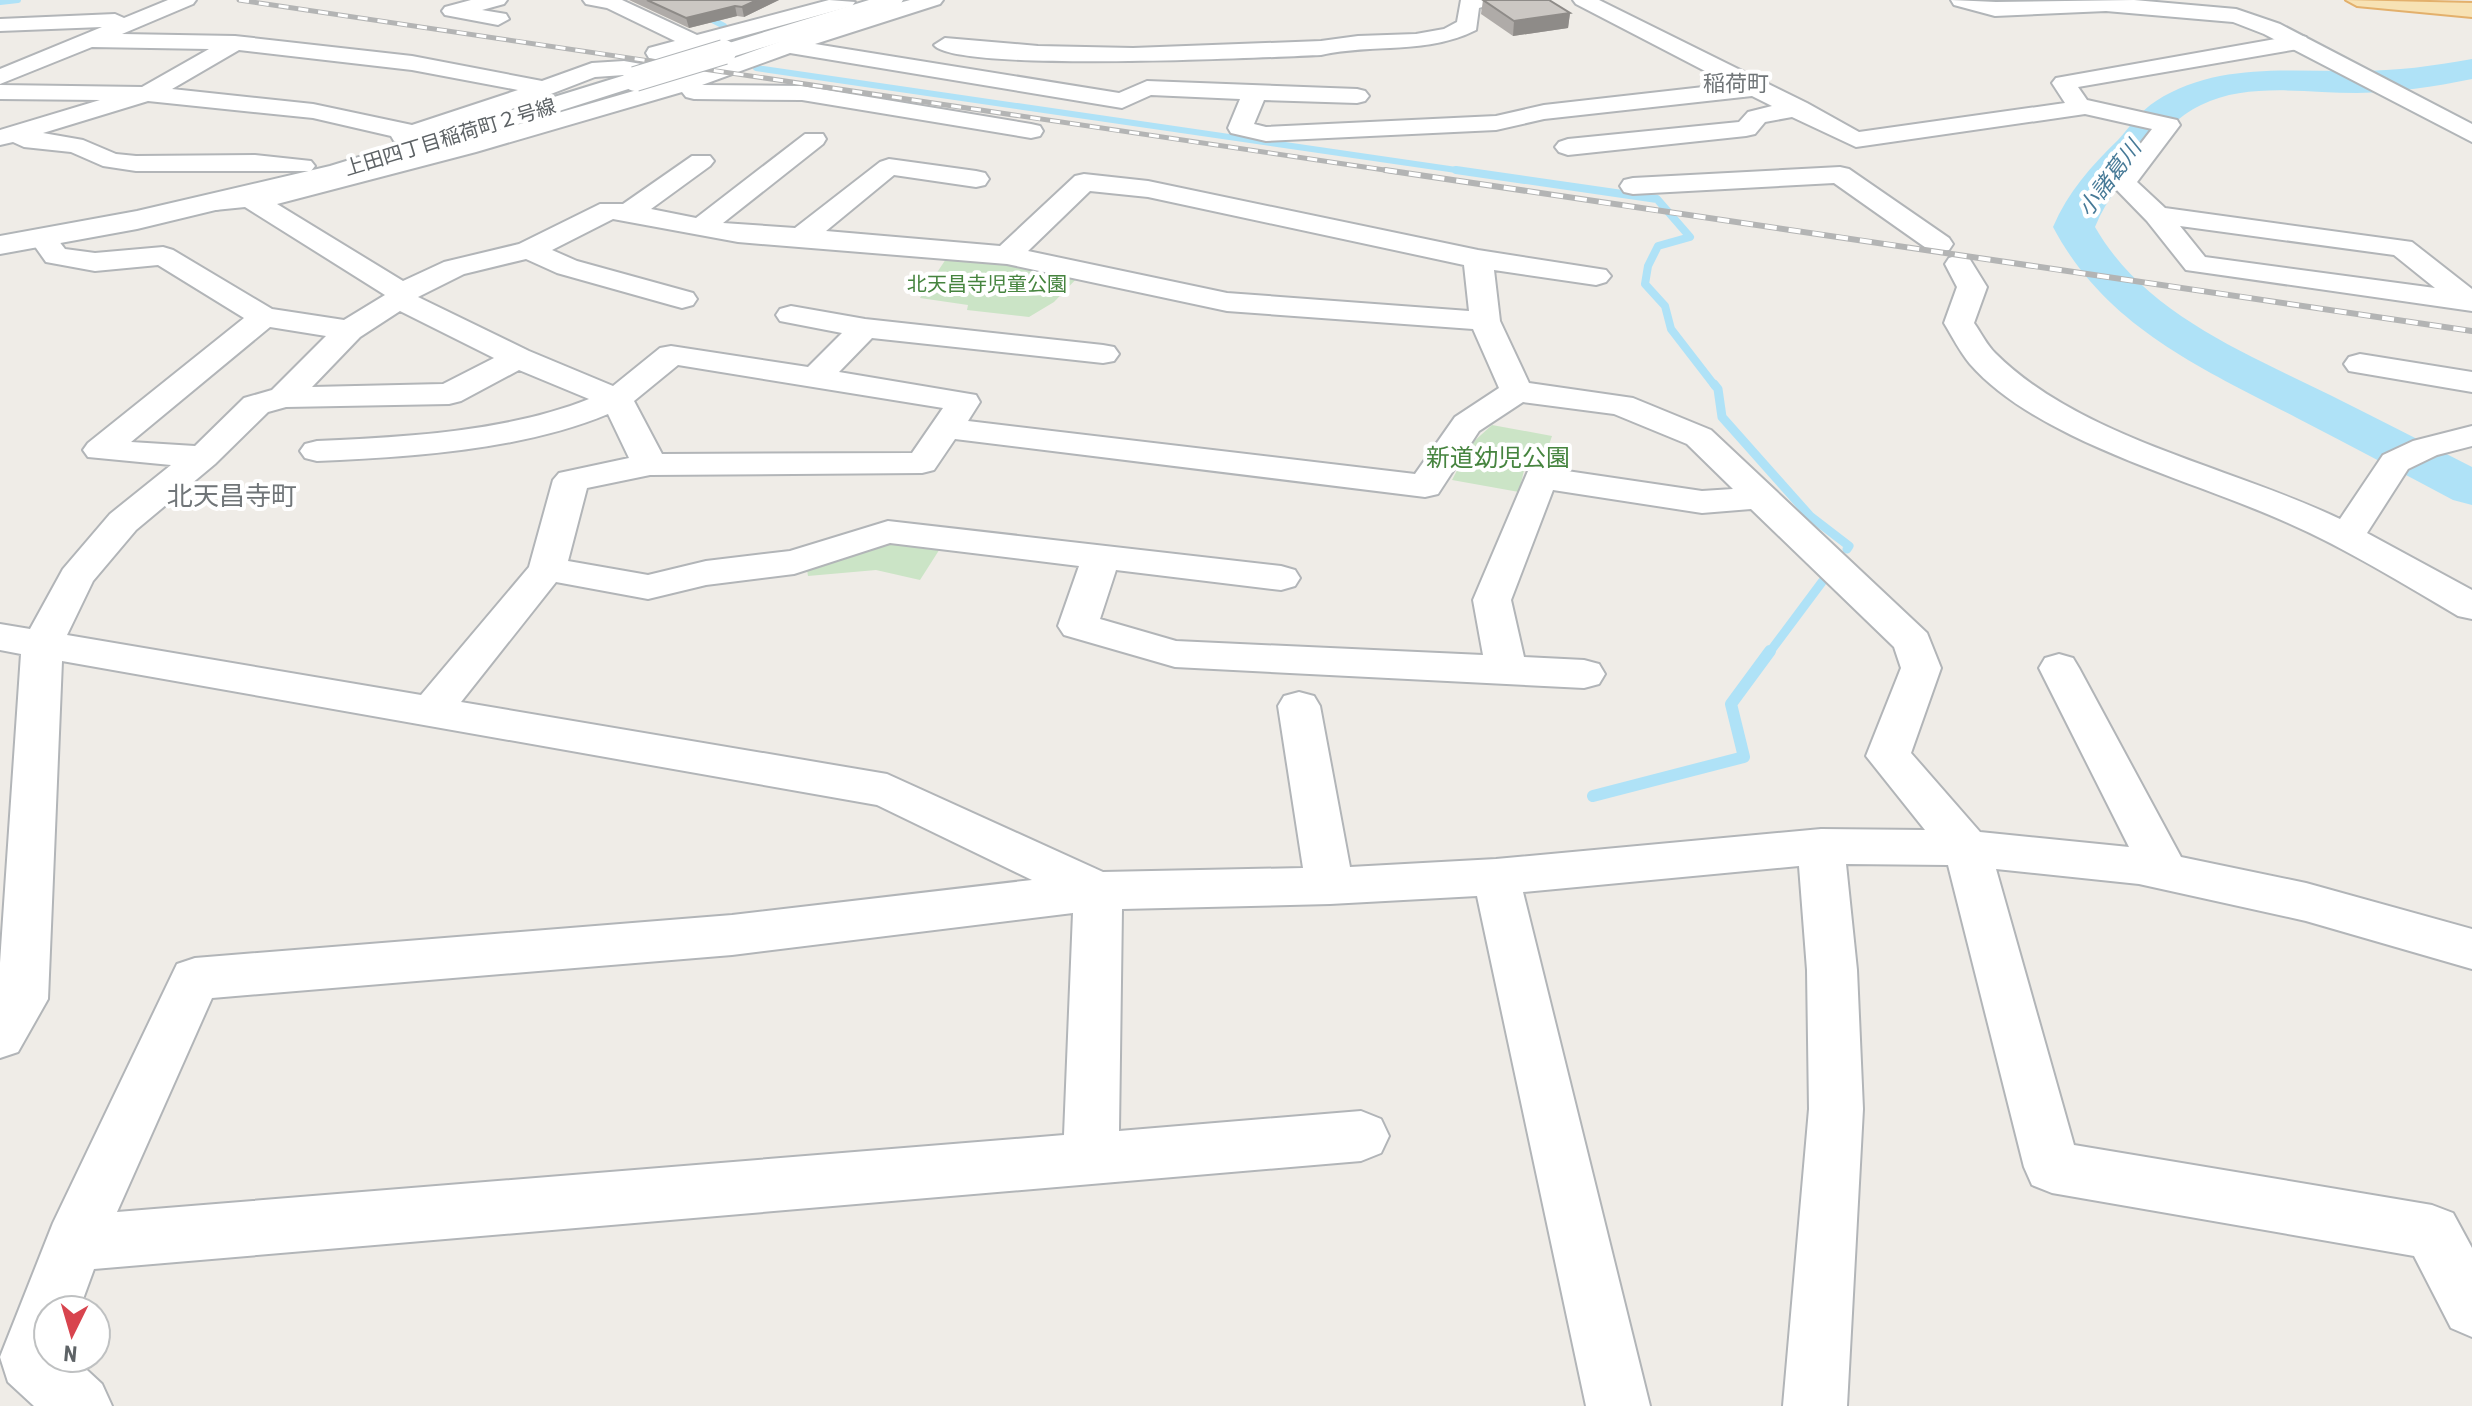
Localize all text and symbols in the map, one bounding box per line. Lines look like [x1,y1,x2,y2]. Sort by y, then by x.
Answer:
district label: 稲荷町 [1703,71,1769,96]
street label: 上田四丁目稲荷町２号線 [341,93,559,181]
water label: 小諸葛川 [2073,134,2147,221]
park label: 北天昌寺児童公園 [907,272,1067,296]
park label: 新道幼児公園 [1426,444,1570,472]
district label: 北天昌寺町 [167,481,297,511]
north arrow [32,1294,112,1374]
text: N [62,1340,78,1366]

